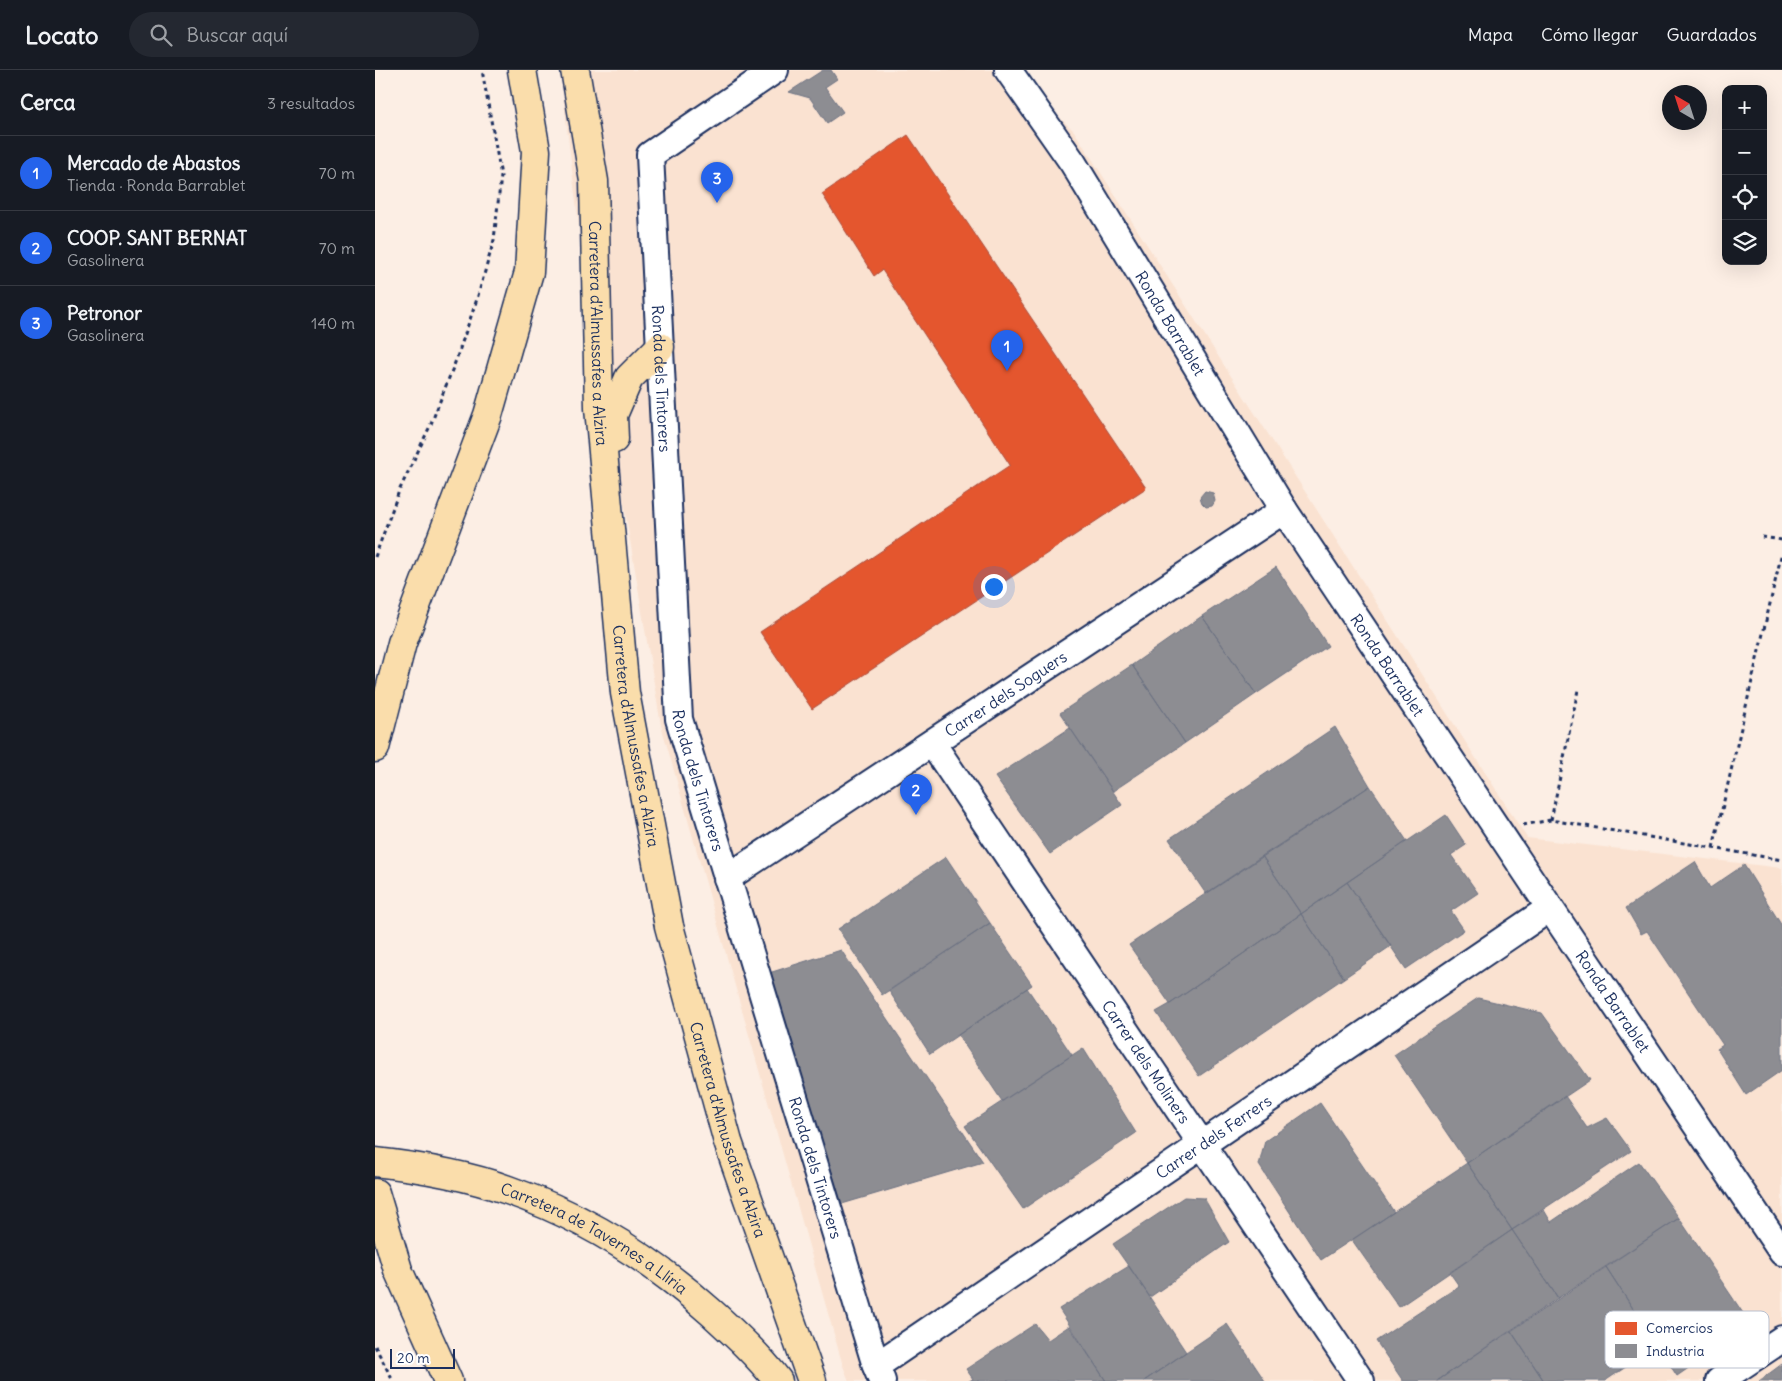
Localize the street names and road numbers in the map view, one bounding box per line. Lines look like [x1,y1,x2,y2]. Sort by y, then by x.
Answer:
street label: Carretera d'Almussafes a Alzira [585,221,612,447]
street label: Ronda Barrablet [1131,267,1210,380]
street label: Ronda dels Tintorers [648,304,675,453]
street label: Ronda Barrablet [1346,610,1429,720]
street label: Carretera d'Almussafes a Alzira [609,624,664,849]
street label: Carrer dels Soguers [941,646,1071,741]
street label: Ronda dels Tintorers [669,709,729,854]
street label: Ronda Barrablet [1572,947,1655,1057]
street label: Carrer dels Moliners [1098,996,1195,1127]
street label: Carretera d'Almussafes a Alzira [686,1019,771,1240]
street label: Carrer dels Ferrers [1152,1090,1275,1183]
street label: Ronda dels Tintorers [785,1094,847,1241]
street label: Carretera de Tavernes a Llíria [498,1178,692,1298]

